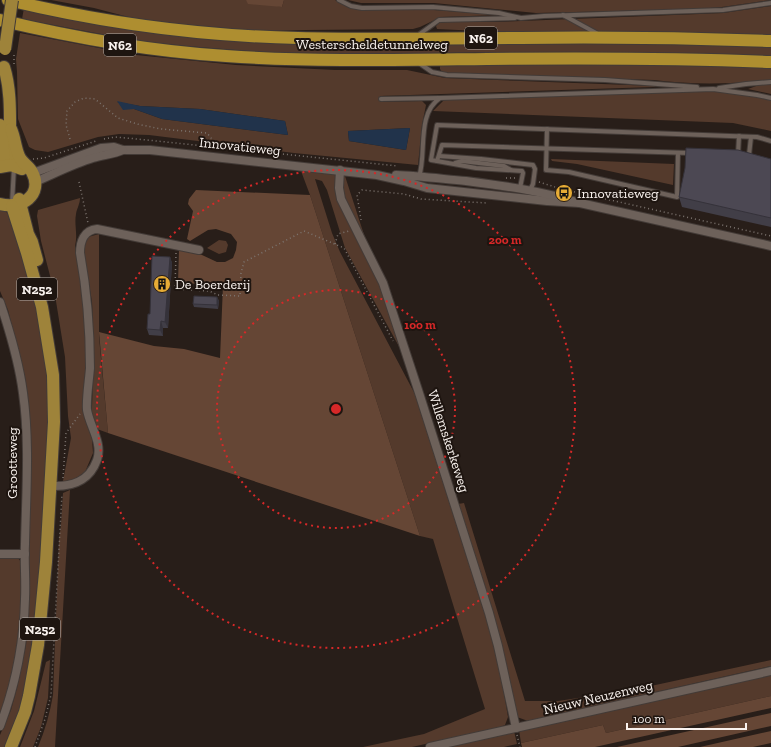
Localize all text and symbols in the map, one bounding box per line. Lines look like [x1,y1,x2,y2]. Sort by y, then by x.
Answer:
road number: N62 [465,27,497,49]
road number: N62 [104,34,136,56]
street label: Westerscheldetunnelweg [296,36,448,53]
street label: Innovatieweg [198,134,282,159]
bus stop icon: Innovatieweg [554,183,574,203]
place label: Innovatieweg [577,185,659,202]
text: 200 m [488,233,522,247]
building icon: De Boerderij [152,274,172,294]
place label: De Boerderij [175,276,250,293]
road number: N252 [17,278,57,300]
text: 100 m [404,318,436,332]
street label: Willemskerkeweg [424,388,473,495]
centre of rings [329,402,343,416]
street label: Grootteweg [4,427,21,499]
road number: N252 [20,618,60,640]
street label: Nieuw Neuzenweg [542,677,655,718]
scale bar [627,705,746,731]
text: 100 m [633,712,665,726]

